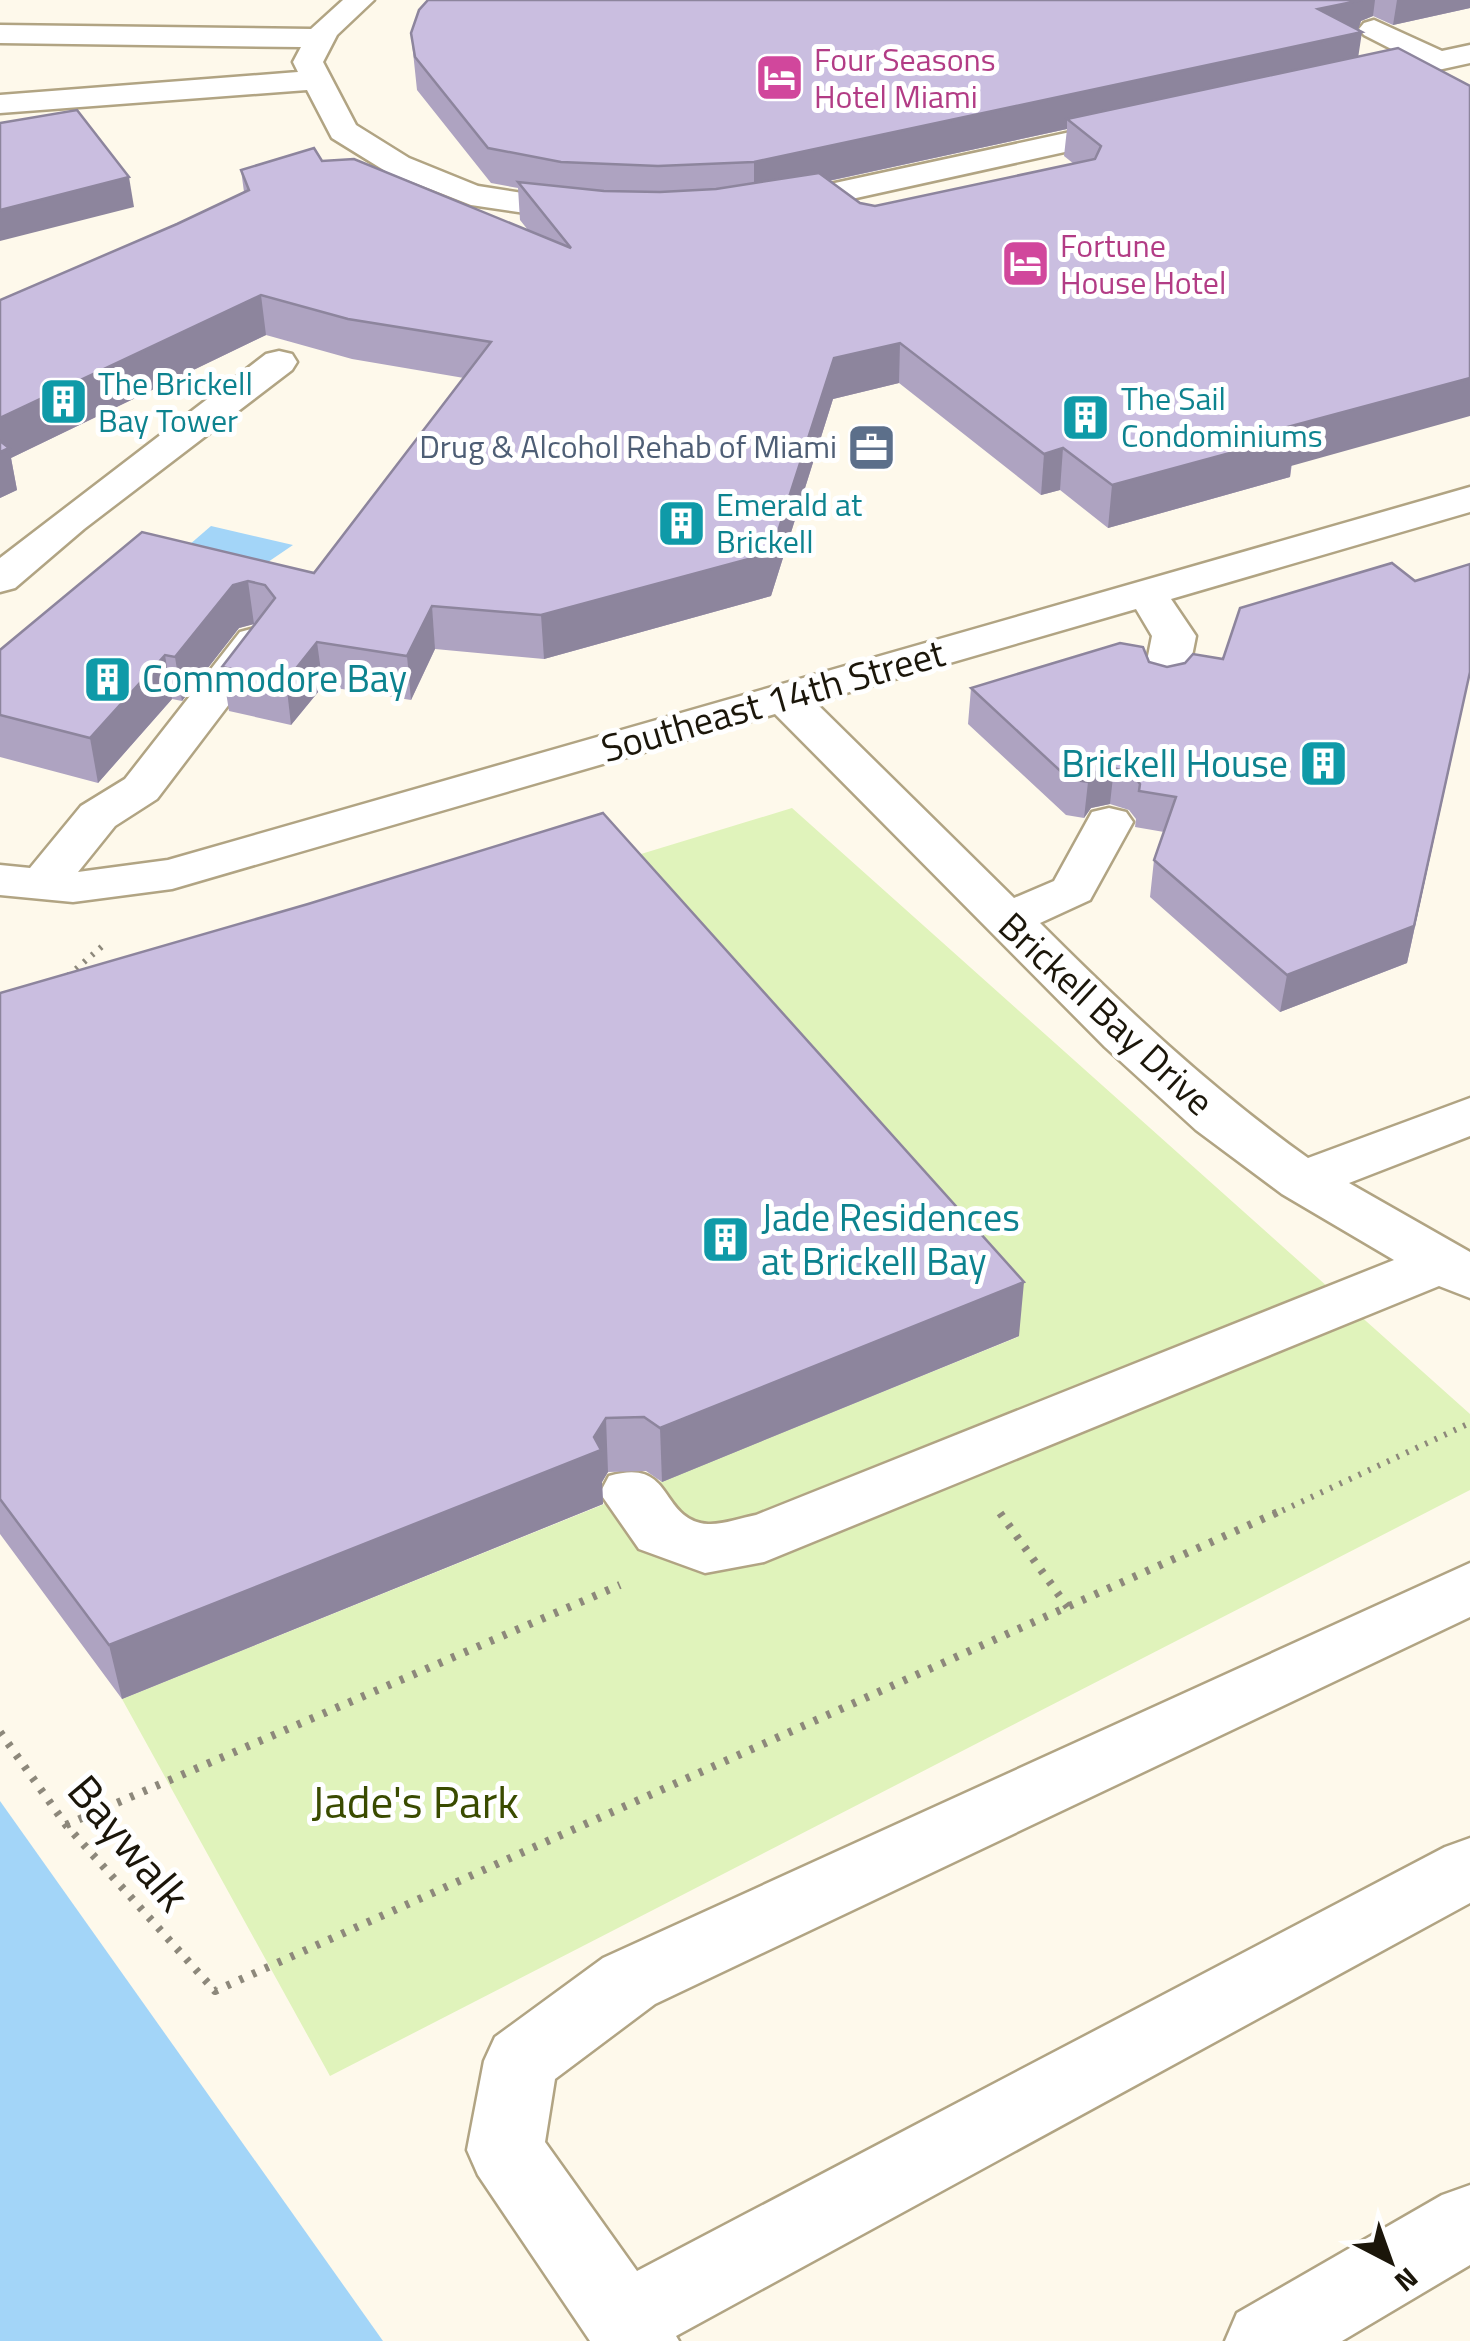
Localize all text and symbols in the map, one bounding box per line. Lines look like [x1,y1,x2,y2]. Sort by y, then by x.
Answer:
place label: Four Seasons Hotel Miami [814,35,996,120]
hotel icon: Four Seasons Hotel Miami [753,52,805,104]
place label: Fortune House Hotel [1060,221,1226,306]
hotel icon: Fortune House Hotel [999,238,1051,290]
place label: The Brickell Bay Tower [98,359,253,444]
place label: The Sail Condominiums [1121,374,1323,459]
building icon: The Brickell Bay Tower [37,376,89,428]
building icon: The Sail Condominiums [1060,391,1112,443]
office icon: Drug & Alcohol Rehab of Miami [846,421,898,473]
place label: Drug & Alcohol Rehab of Miami [419,422,837,470]
place label: Emerald at Brickell [716,480,862,565]
building icon: Emerald at Brickell [655,497,707,549]
street label: Southeast 14th Street [594,623,951,777]
place label: Commodore Bay [142,649,407,707]
building icon: Commodore Bay [81,653,133,705]
place label: Brickell House [1061,734,1288,792]
building icon: Brickell House [1297,738,1349,790]
street label: Brickell Bay Drive [986,898,1228,1129]
place label: Jade Residences at Brickell Bay [761,1188,1020,1290]
building icon: Jade Residences at Brickell Bay [700,1214,752,1266]
street label: Baywalk [52,1759,207,1926]
park label: Jade's Park [311,1767,519,1835]
north arrow [1340,2211,1440,2311]
text: N [1385,2258,1428,2303]

